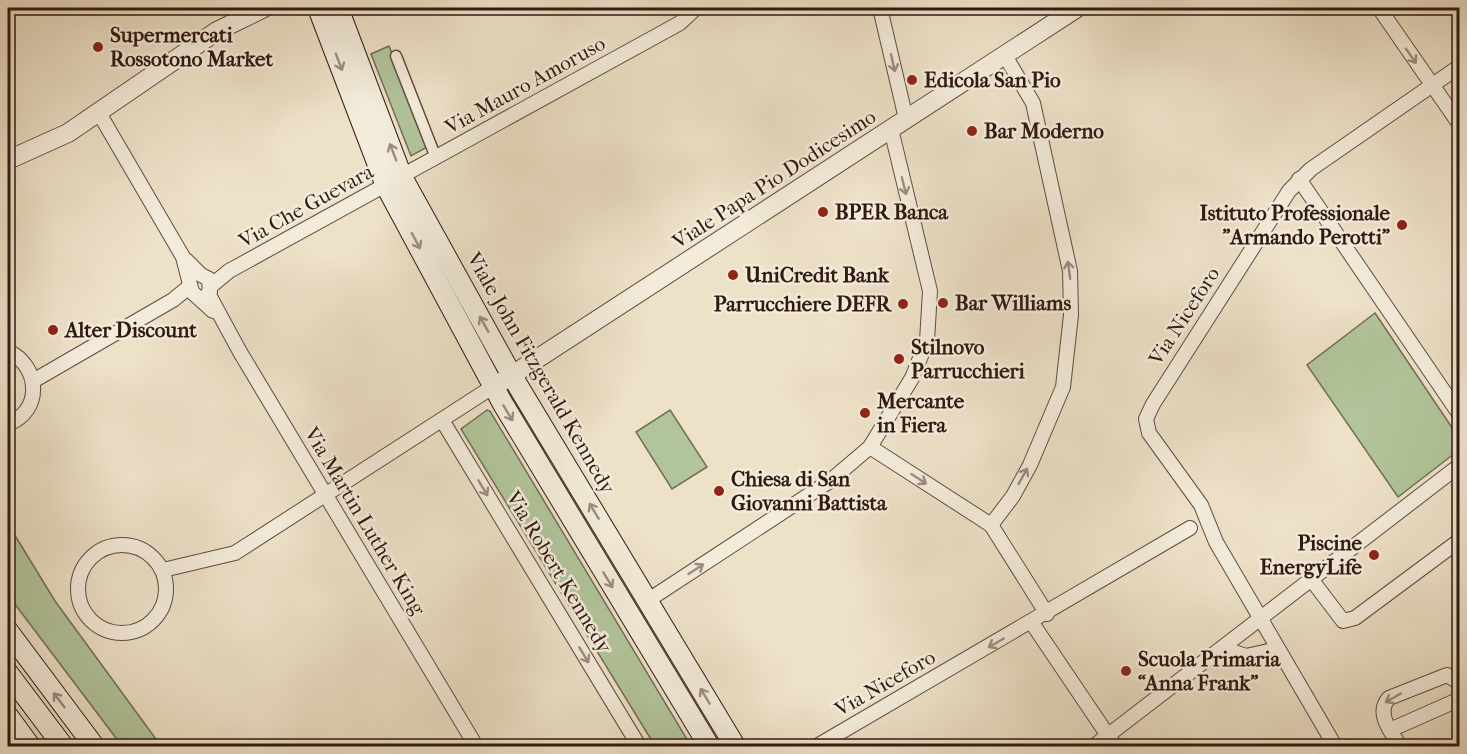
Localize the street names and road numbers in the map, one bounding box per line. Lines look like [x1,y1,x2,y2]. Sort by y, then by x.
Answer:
street label: Via Mauro Amoruso [440,31,609,139]
street label: Viale Papa Pio Dodicesimo [667,104,880,254]
street label: Via Che Guevara [234,159,378,253]
street label: Viale John Fitzgerald Kennedy [461,247,620,499]
street label: Via Niceforo [1143,263,1225,370]
street label: Via Martin Luther King [299,422,431,620]
street label: Via Robert Kennedy [501,486,617,658]
street label: Via Niceforo [830,645,939,722]

